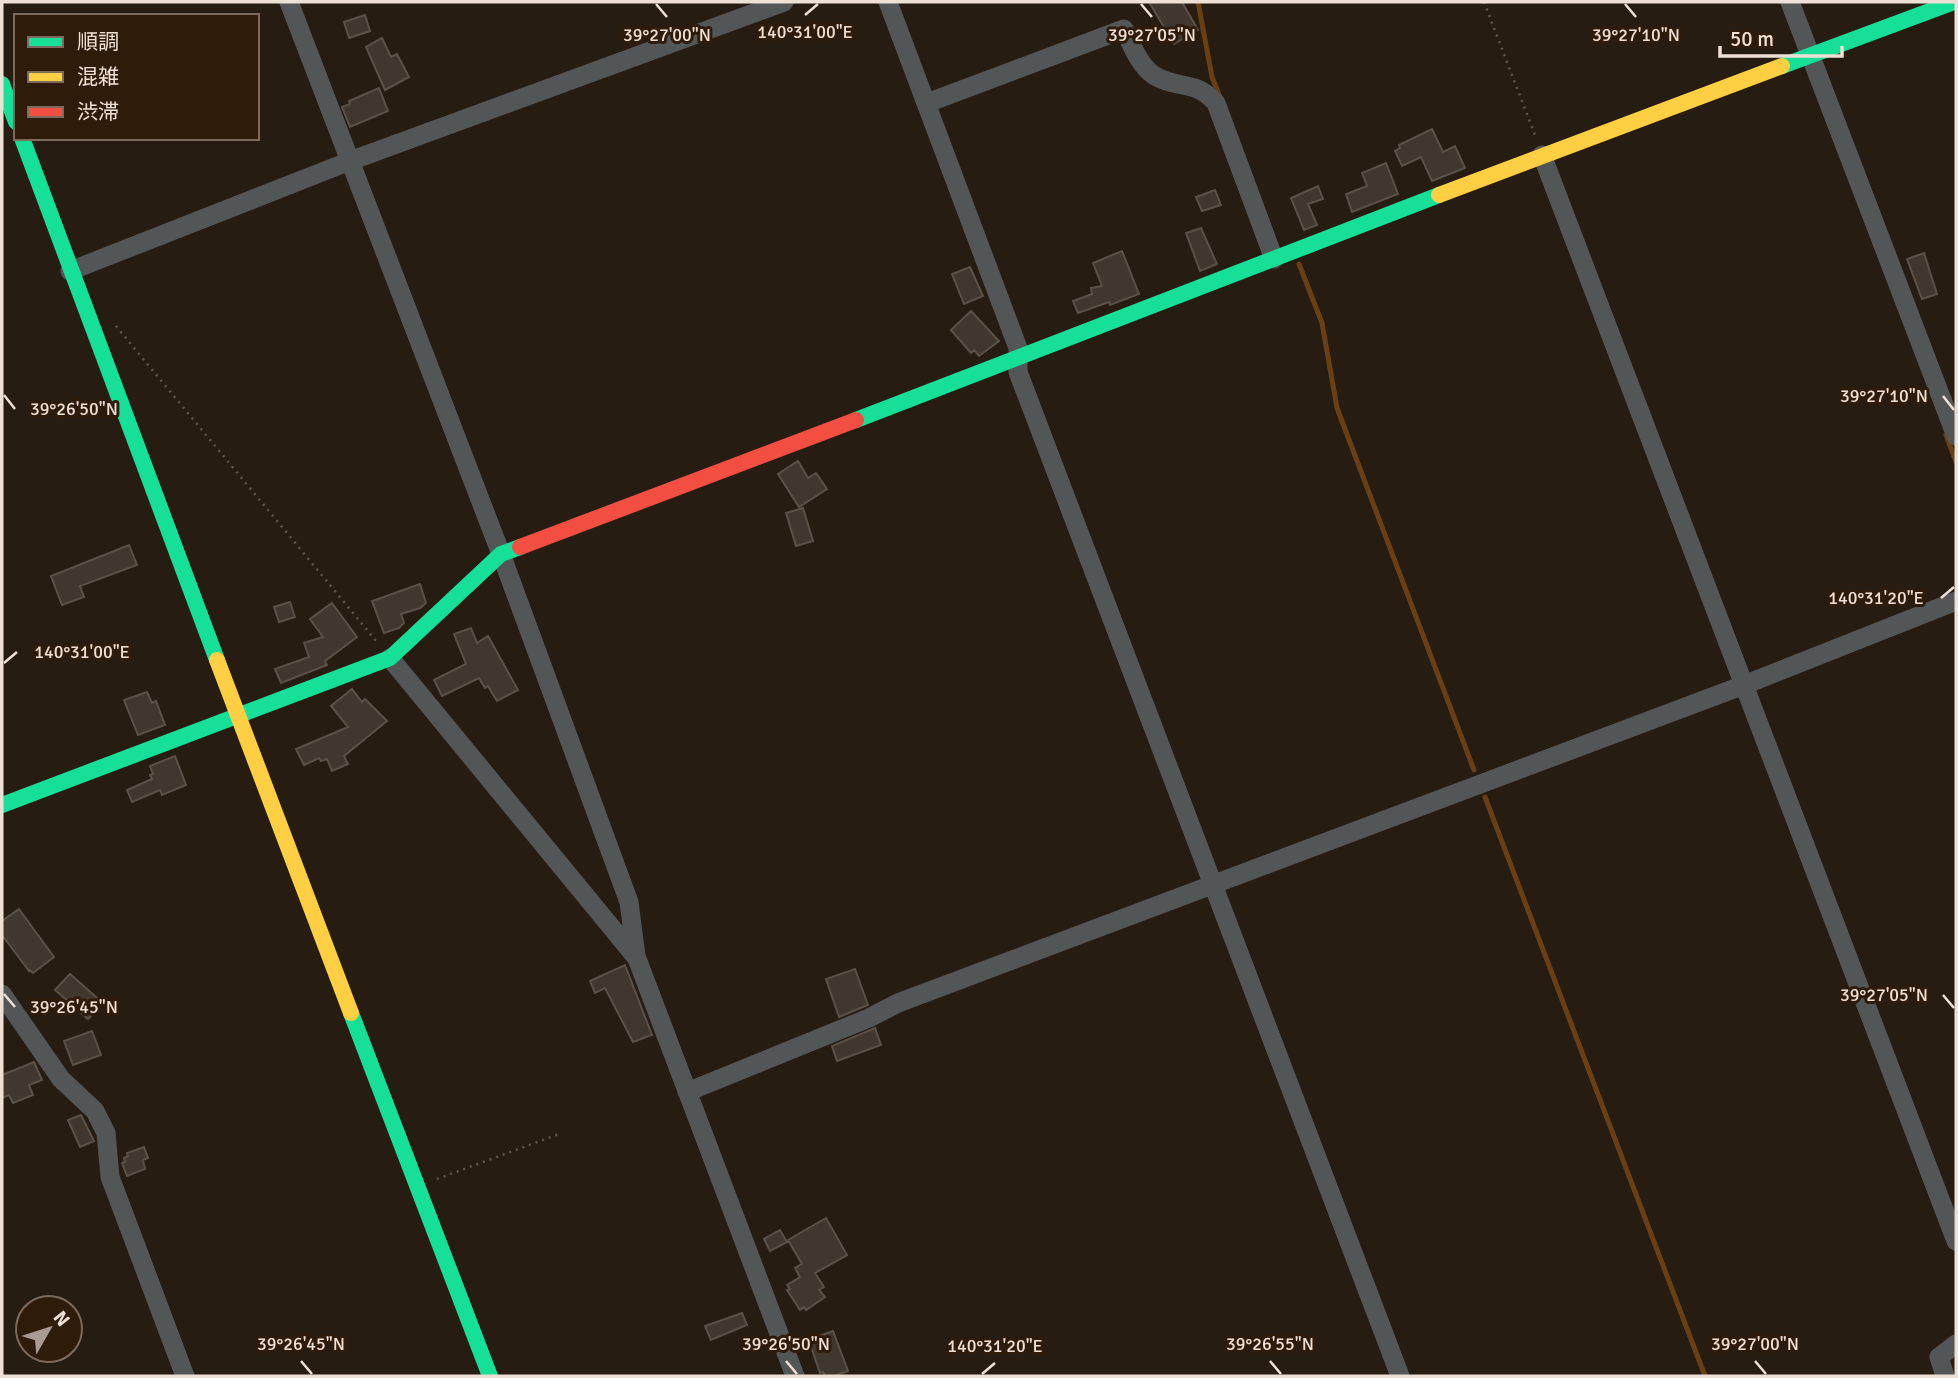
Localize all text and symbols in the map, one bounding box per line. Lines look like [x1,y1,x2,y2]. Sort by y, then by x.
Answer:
legend [14,14,259,140]
scale bar [1720,14,1842,58]
text: 140°31'00"E [757,21,853,43]
text: 39°27'00"N [623,24,711,46]
text: 39°27'05"N [1108,24,1196,46]
text: 39°27'10"N [1592,24,1680,46]
text: 50 m [1730,26,1774,52]
text: 順調 [77,29,119,55]
text: 混雑 [77,64,119,90]
text: 渋滞 [77,99,119,125]
text: 39°27'10"N [1840,385,1928,407]
text: 39°26'50"N [30,398,118,420]
text: 140°31'20"E [1828,587,1924,609]
text: 140°31'00"E [34,641,130,663]
text: 39°27'05"N [1840,984,1928,1006]
text: 39°26'45"N [30,996,118,1018]
north arrow [14,1294,84,1364]
text: N [48,1306,75,1332]
text: 39°26'45"N [257,1333,345,1355]
text: 39°26'50"N [742,1333,830,1355]
text: 39°26'55"N [1226,1333,1314,1355]
text: 39°27'00"N [1711,1333,1799,1355]
text: 140°31'20"E [947,1335,1043,1357]

